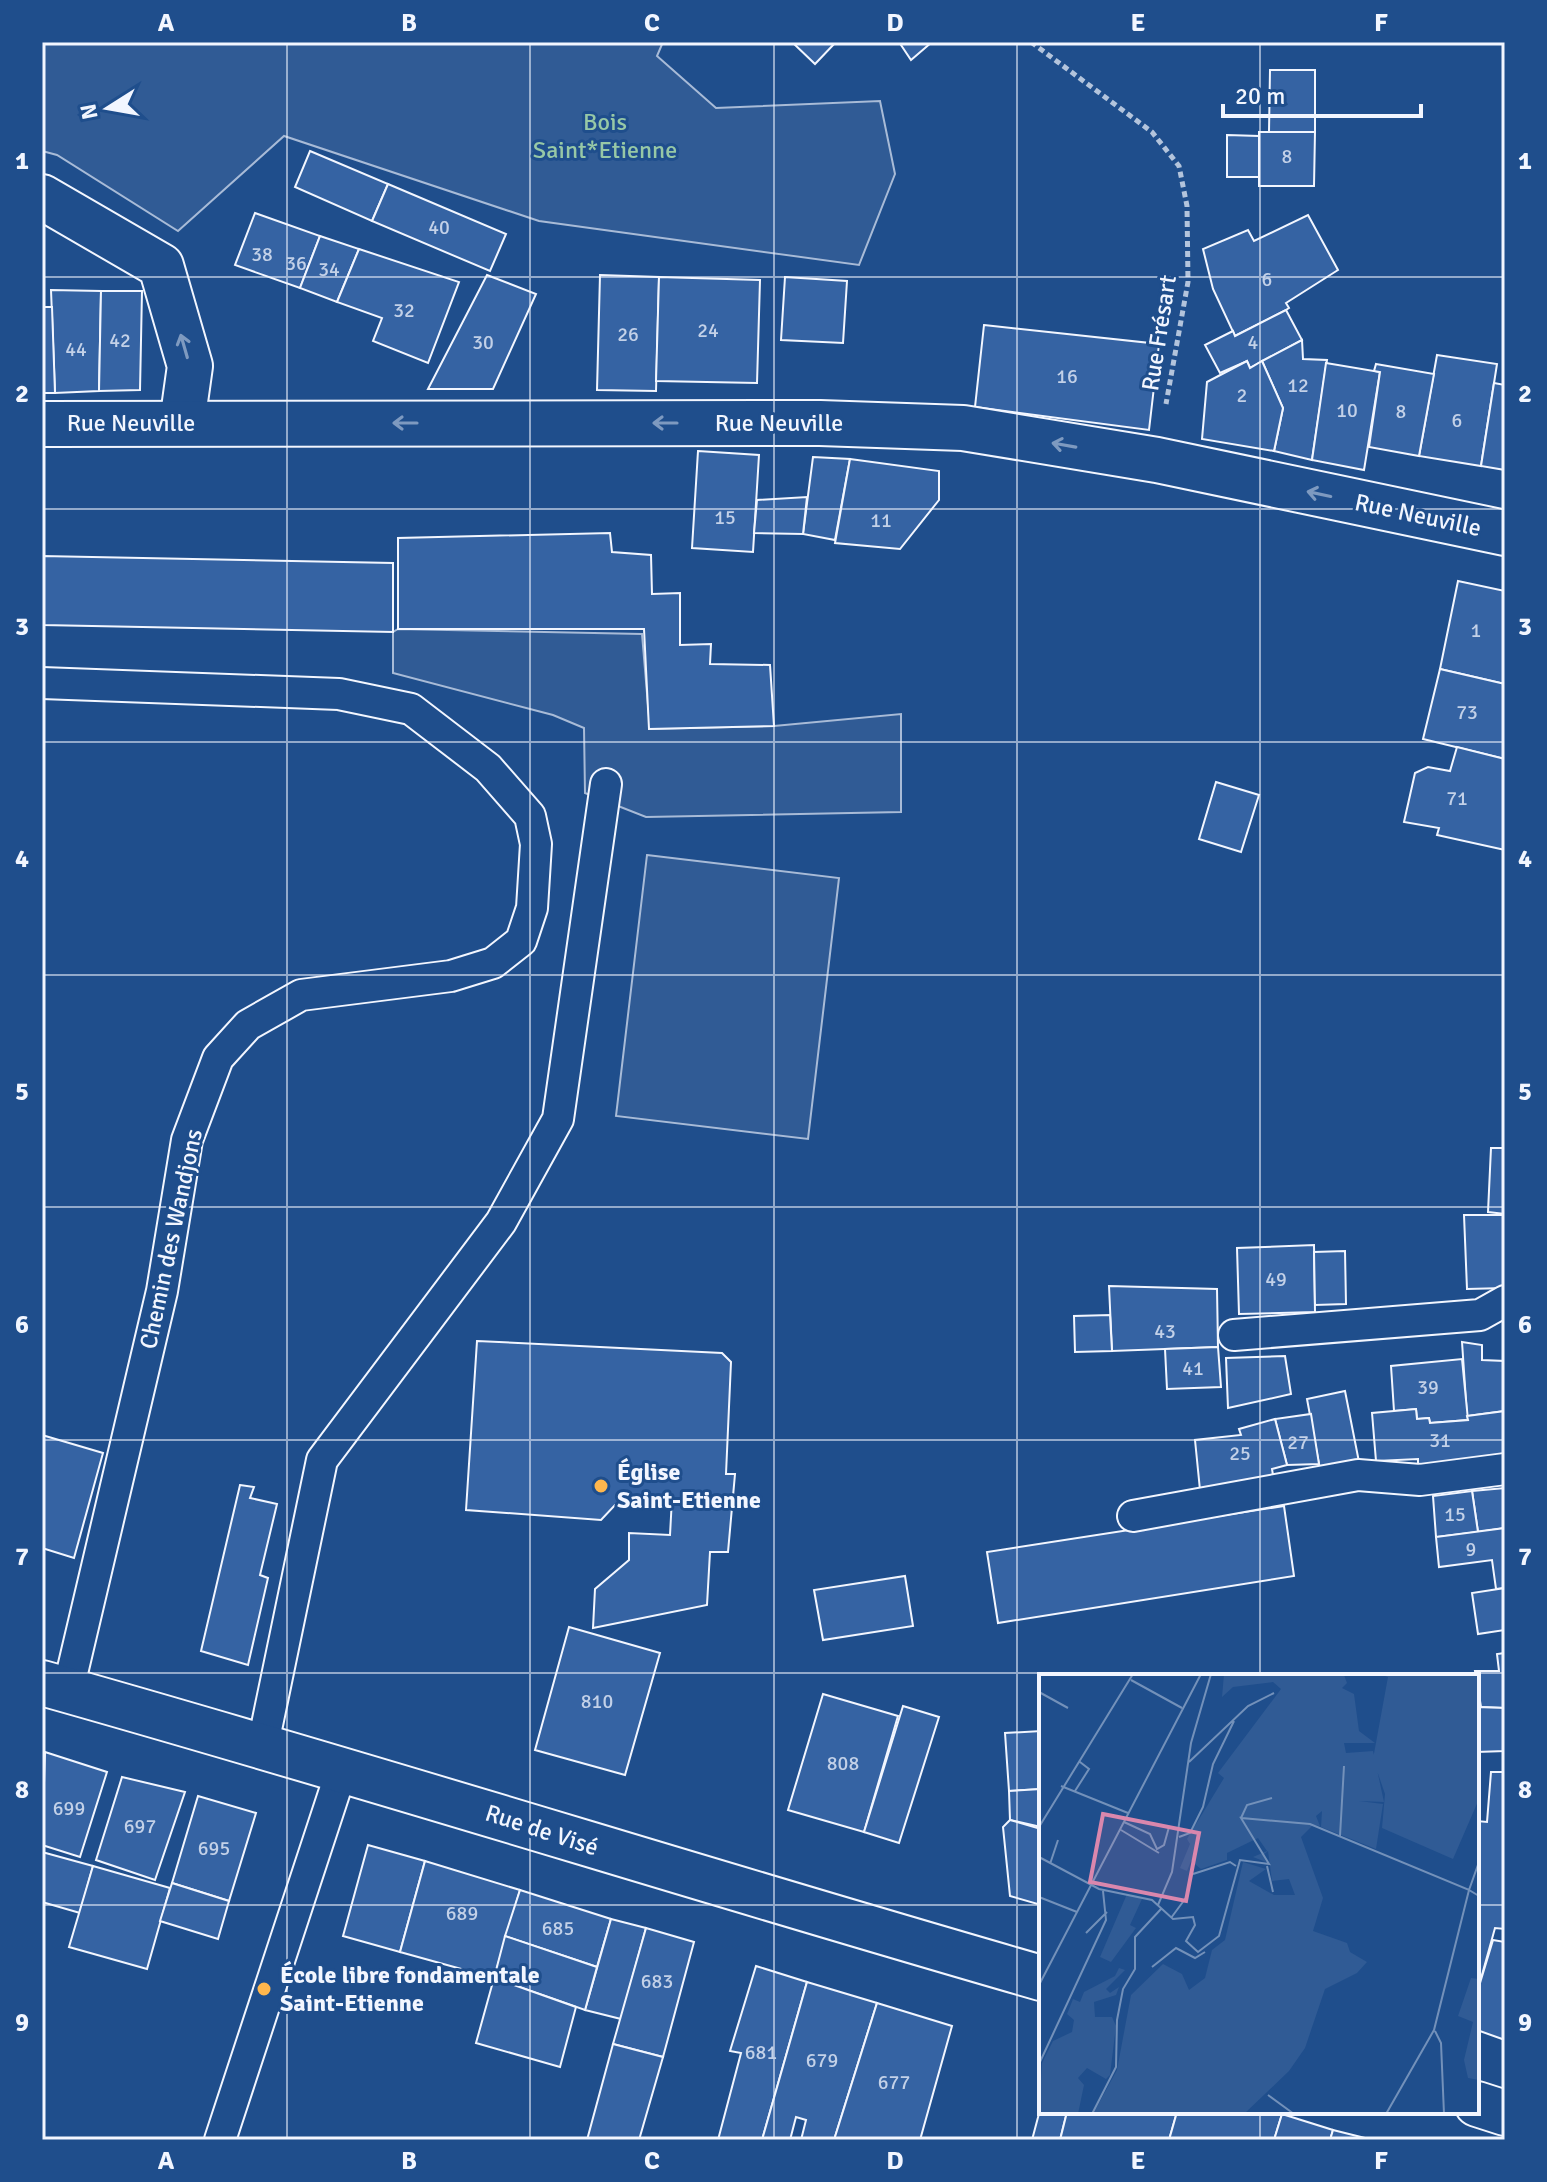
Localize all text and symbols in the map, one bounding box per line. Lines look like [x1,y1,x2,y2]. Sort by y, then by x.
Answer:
text: A [158,7,175,39]
text: B [401,7,417,39]
text: C [644,7,660,39]
text: D [886,7,904,39]
text: E [1131,7,1145,39]
text: F [1374,7,1388,39]
north arrow [68,68,148,148]
scale bar [1223,68,1421,118]
text: 20 m [1235,81,1285,111]
text: N [74,102,104,122]
park label: Bois Saint*Etienne [533,107,677,165]
house number: 8 [1282,144,1292,169]
text: 1 [15,145,29,177]
text: 1 [1518,145,1532,177]
house number: 40 [428,215,450,240]
house number: 38 [251,242,273,267]
house number: 36 [285,251,307,276]
house number: 34 [318,257,340,282]
house number: 6 [1262,267,1272,292]
street label: Rue Frésart [1135,273,1183,393]
house number: 32 [393,298,415,323]
house number: 24 [697,318,719,343]
house number: 26 [617,322,639,347]
house number: 42 [109,328,131,353]
house number: 30 [472,330,494,355]
house number: 4 [1248,330,1259,355]
one-way arrow [176,334,190,359]
house number: 44 [65,337,87,362]
house number: 16 [1056,364,1078,389]
house number: 12 [1287,373,1309,398]
text: 2 [15,378,29,410]
text: 2 [1518,378,1532,410]
house number: 2 [1237,383,1247,408]
house number: 10 [1336,398,1358,423]
house number: 8 [1396,399,1406,424]
street label: Rue Neuville [67,408,195,438]
street label: Rue Neuville [715,408,843,438]
house number: 6 [1452,408,1462,433]
one-way arrow [392,415,419,431]
one-way arrow [652,415,679,431]
one-way arrow [1052,436,1077,451]
one-way arrow [1307,486,1332,501]
street label: Rue Neuville [1352,487,1484,543]
house number: 15 [714,505,736,530]
house number: 11 [870,508,892,533]
text: 3 [15,611,29,643]
text: 3 [1518,611,1532,643]
house number: 1 [1471,618,1481,643]
house number: 73 [1456,700,1478,725]
house number: 71 [1446,786,1468,811]
text: 4 [15,843,29,875]
text: 4 [1518,843,1532,875]
text: 5 [15,1076,29,1108]
text: 5 [1518,1076,1532,1108]
street label: Chemin des Wandjons [133,1126,209,1352]
house number: 49 [1265,1267,1287,1292]
text: 6 [15,1309,29,1341]
text: 6 [1518,1309,1532,1341]
house number: 43 [1154,1319,1176,1344]
house number: 41 [1182,1356,1204,1381]
house number: 39 [1417,1375,1439,1400]
house number: 31 [1429,1428,1451,1453]
house number: 27 [1287,1430,1309,1455]
house number: 25 [1229,1441,1251,1466]
place label: Église Saint-Etienne [617,1457,761,1515]
marker: Église Saint-Etienne [592,1477,610,1495]
house number: 15 [1444,1502,1466,1527]
house number: 9 [1466,1537,1476,1562]
text: 7 [15,1541,29,1573]
text: 7 [1518,1541,1532,1573]
inset map [1039,1674,1479,2114]
house number: 810 [581,1689,613,1714]
house number: 808 [827,1751,859,1776]
text: 8 [15,1774,29,1806]
text: 8 [1518,1774,1532,1806]
house number: 699 [53,1796,85,1821]
street label: Rue de Visé [482,1798,602,1862]
house number: 697 [124,1814,156,1839]
house number: 695 [198,1836,230,1861]
house number: 689 [446,1901,478,1926]
house number: 685 [542,1916,574,1941]
place label: École libre fondamentale Saint-Etienne [280,1960,540,2018]
house number: 683 [641,1969,673,1994]
marker: École libre fondamentale Saint-Etienne [255,1980,273,1998]
text: 9 [15,2007,29,2039]
text: 9 [1518,2007,1532,2039]
house number: 681 [745,2040,777,2065]
house number: 679 [806,2048,838,2073]
house number: 677 [878,2070,910,2095]
text: A [158,2145,175,2177]
text: B [401,2145,417,2177]
text: C [644,2145,660,2177]
text: D [886,2145,904,2177]
text: E [1131,2145,1145,2177]
text: F [1374,2145,1388,2177]

